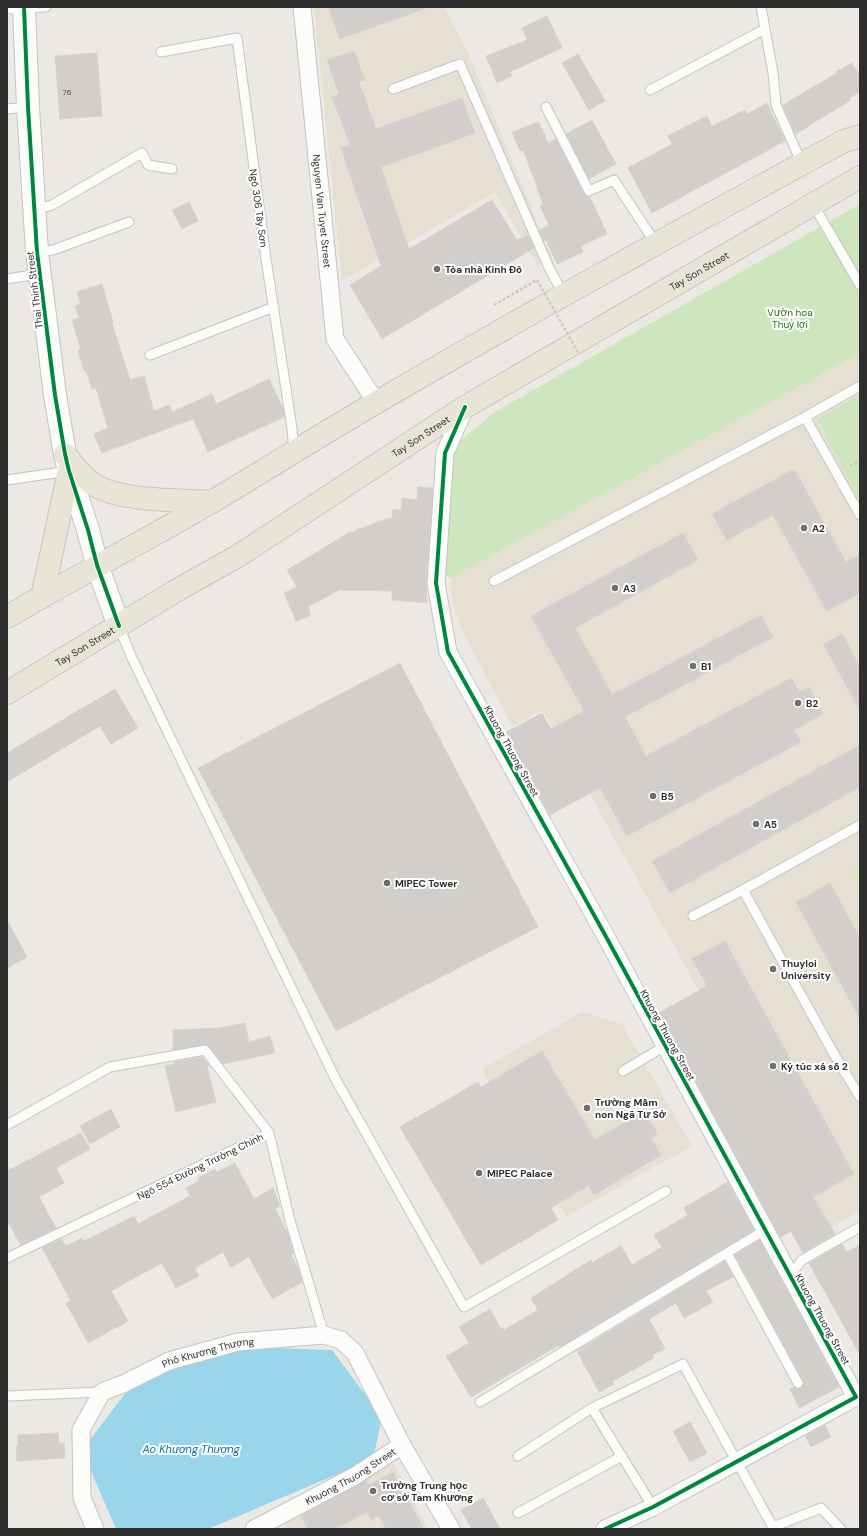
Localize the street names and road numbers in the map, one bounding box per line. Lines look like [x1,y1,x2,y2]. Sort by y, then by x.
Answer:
street label: Nguyen Van Tuyet Street [310,154,334,268]
street label: Ngõ 306 Tây Sơn [247,168,270,248]
street label: Tay Son Street [667,249,732,294]
street label: Thai Thinh Street [23,250,46,330]
street label: Tay Son Street [389,413,452,460]
street label: Tay Son Street [53,623,117,669]
street label: Khuong Thuong Street [481,703,542,799]
street label: Khuong Thuong Street [637,987,698,1083]
street label: Ngõ 554 Đường Trường Chinh [135,1130,266,1203]
street label: Khuong Thuong Street [792,1271,853,1367]
street label: Phố Khương Thượng [160,1335,255,1371]
street label: Khuong Thuong Street [303,1445,398,1508]

